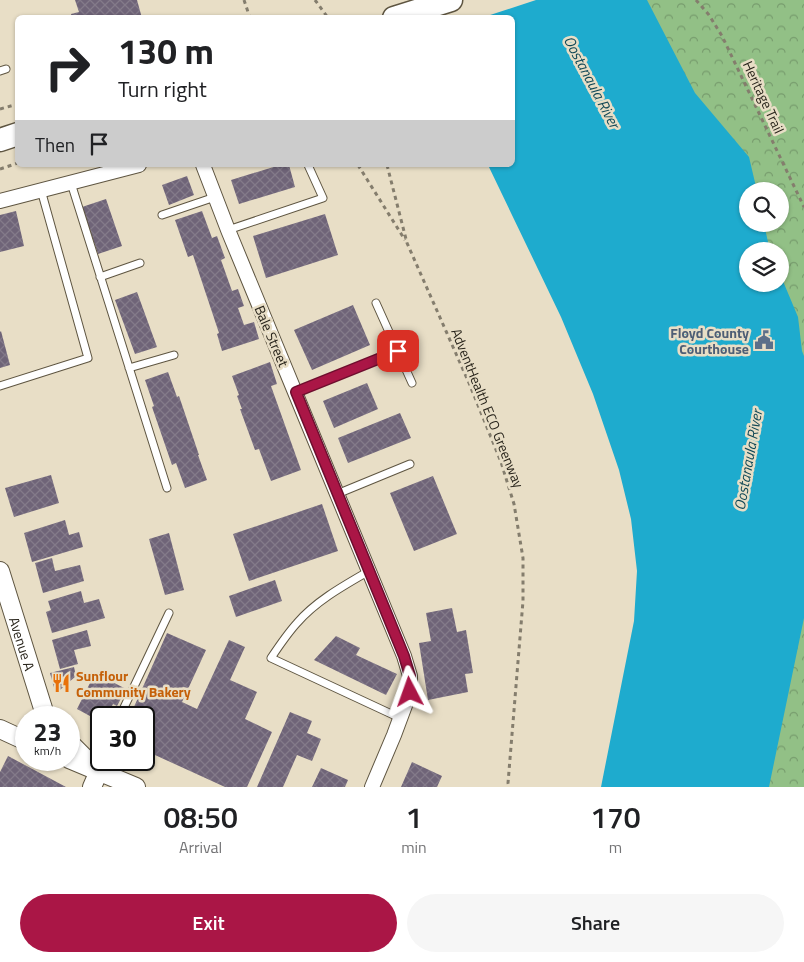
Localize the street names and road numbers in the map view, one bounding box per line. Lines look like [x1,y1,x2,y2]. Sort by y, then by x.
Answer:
street label: Heritage Trail [738,57,790,137]
street label: Bale Street [250,302,294,370]
street label: AdventHealth ECO Greenway [446,325,530,491]
street label: Avenue A [4,614,41,674]

